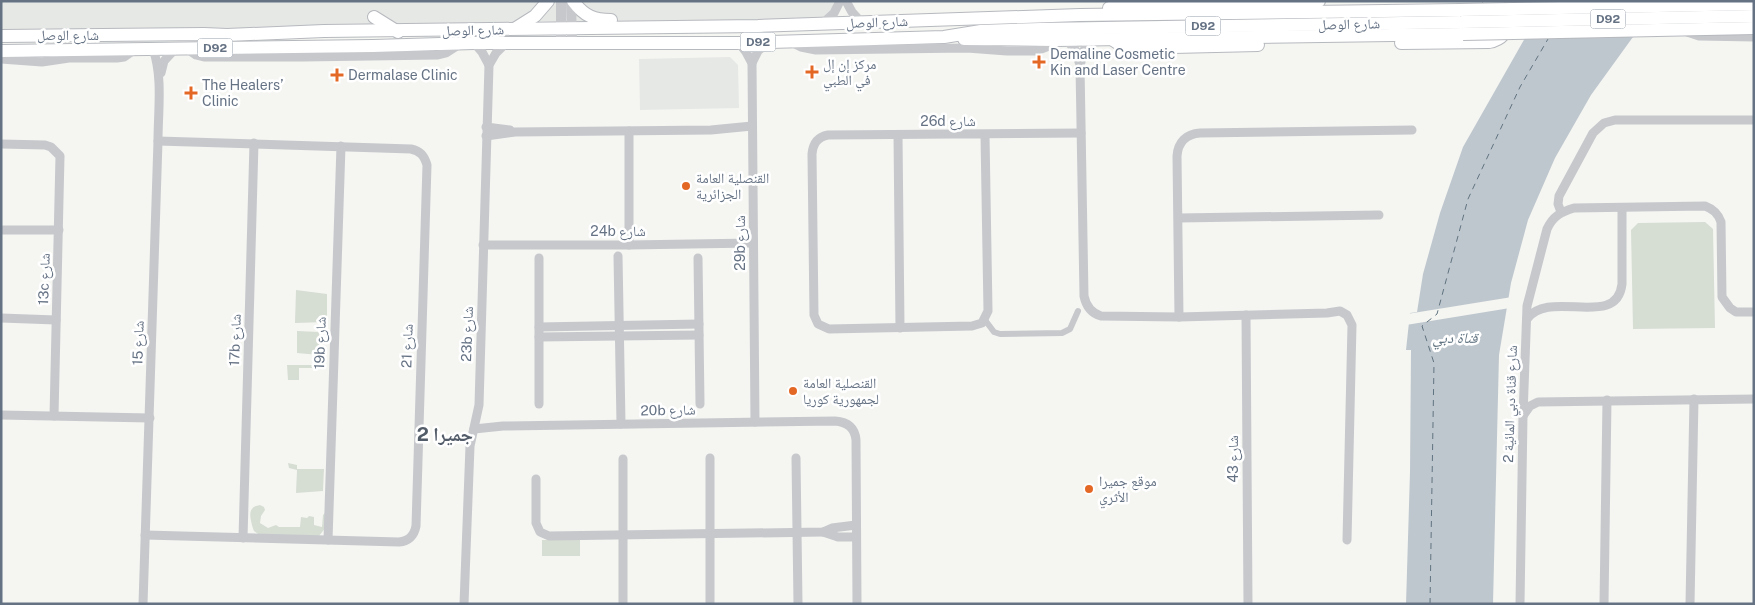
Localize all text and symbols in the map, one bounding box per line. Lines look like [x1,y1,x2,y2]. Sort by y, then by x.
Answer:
road number: D92 [1590,10,1626,28]
street label: شارع الوصل [846,13,908,33]
street label: شارع الوصل [1318,15,1380,35]
road number: D92 [1186,16,1220,36]
street label: شارع الوصل [442,21,504,41]
street label: شارع الوصل [37,27,99,45]
road number: D92 [740,32,776,52]
road number: D92 [198,38,232,58]
place label: Demaline Cosmetic Kin and Laser Centre [1050,46,1186,78]
marker: Demaline Cosmetic Kin and Laser Centre [1032,55,1046,69]
place label: مركز إن إل في الطبي [823,56,877,92]
marker: مركز إن إل في الطبي [805,65,819,79]
place label: Dermalase Clinic [348,67,458,83]
marker: Dermalase Clinic [330,68,344,82]
place label: The Healers’ Clinic [202,77,283,109]
marker: The Healers’ Clinic [184,86,198,100]
street label: 26d شارع [920,113,976,131]
place label: القنصلية العامة الجزائرية [696,170,769,203]
marker: القنصلية العامة الجزائرية [680,180,692,192]
street label: 29b شارع [732,215,750,271]
street label: 24b شارع [590,223,646,241]
street label: 13c شارع [35,253,55,305]
street label: 23b شارع [458,306,478,362]
street label: 17b شارع [226,314,246,366]
street label: 19b شارع [311,316,331,370]
street label: شارع 15 [129,320,149,366]
street label: شارع 21 [398,324,418,368]
water label: قناة دبي [1433,329,1480,350]
street label: شارع قناة دبي المائية 2 [1500,345,1524,463]
place label: القنصلية العامة لجمهورية كوريا [803,375,879,408]
marker: القنصلية العامة لجمهورية كوريا [787,385,799,397]
street label: 20b شارع [640,402,696,420]
district label: جميرا 2 [417,423,473,446]
street label: شارع 43 [1225,435,1243,483]
place label: موقع جميرا الأثري [1099,473,1157,509]
marker: موقع جميرا الأثري [1083,483,1095,495]

